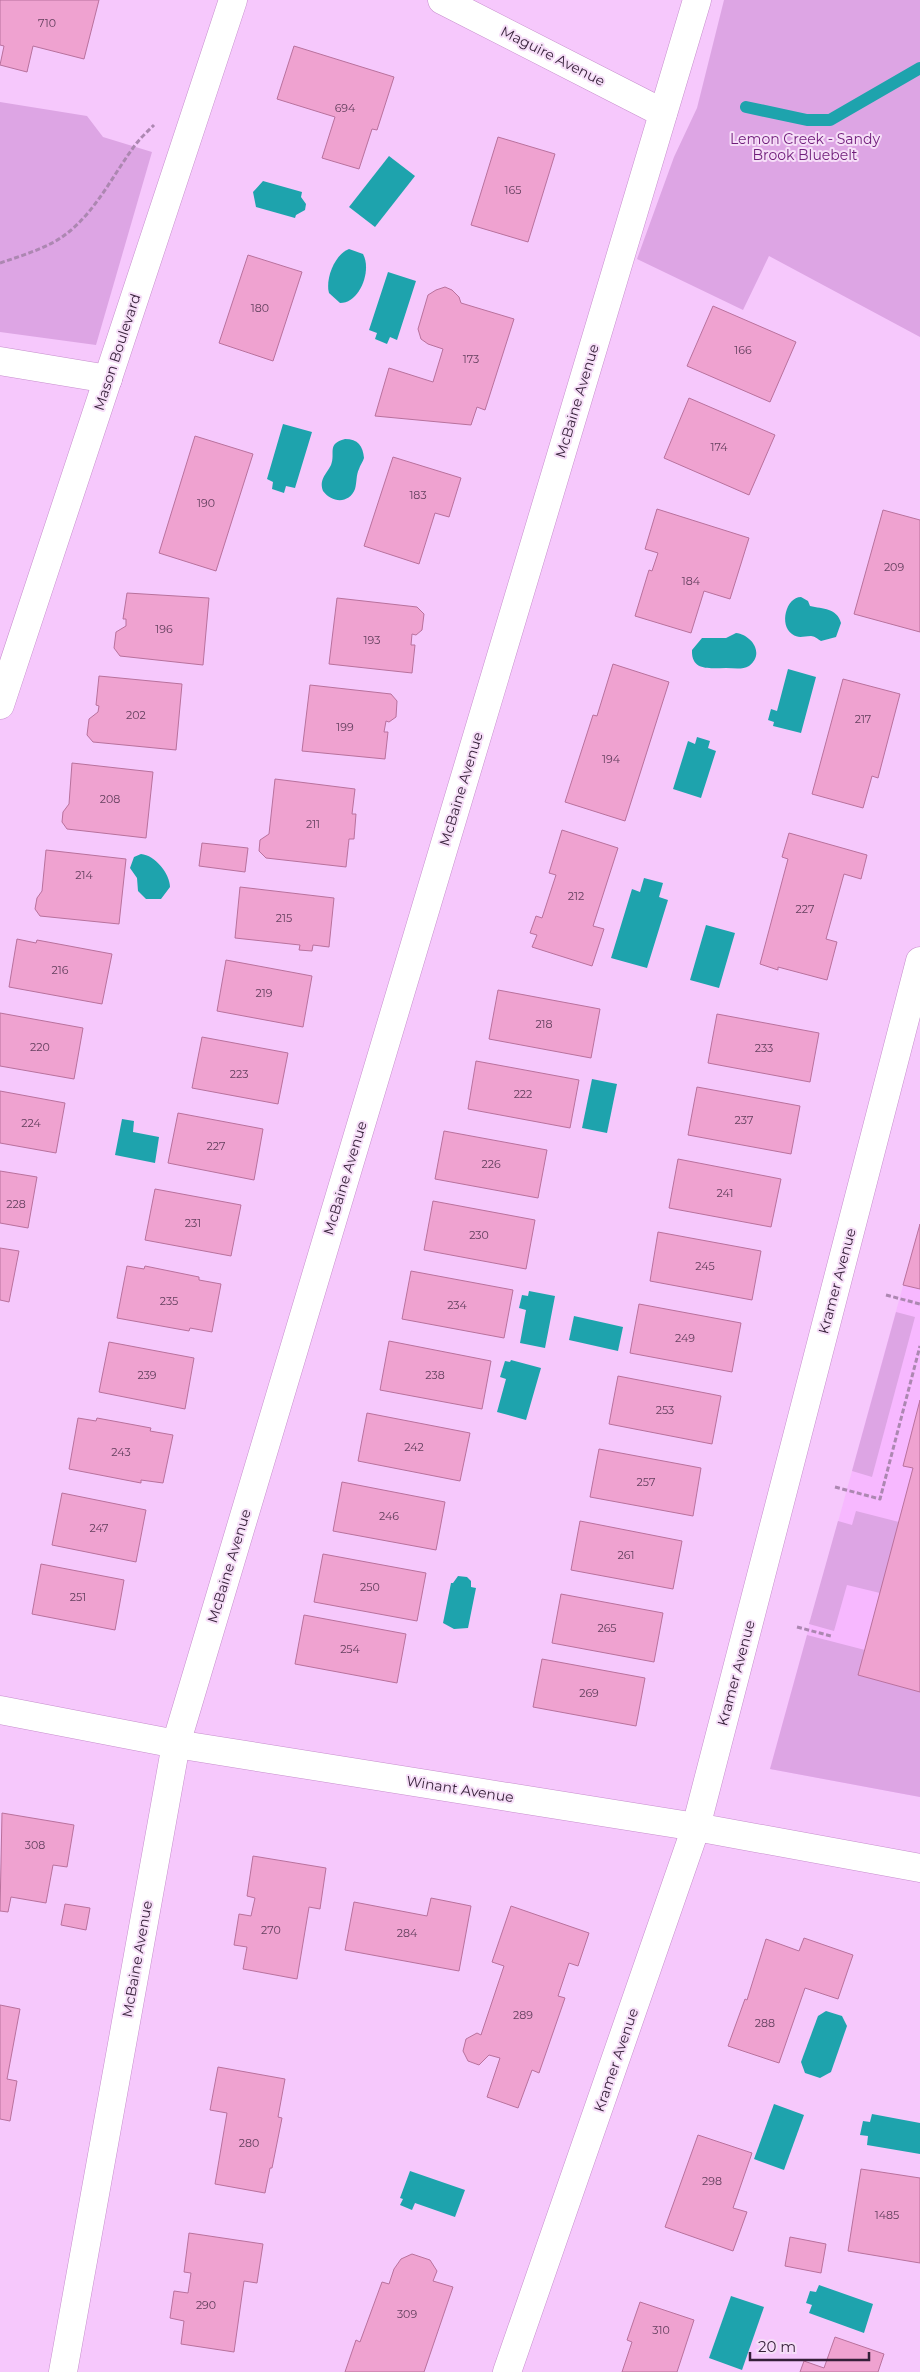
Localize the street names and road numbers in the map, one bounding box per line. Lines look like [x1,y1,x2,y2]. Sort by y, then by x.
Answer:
street label: Maguire Avenue [498,22,608,90]
street label: Mason Boulevard [90,291,144,413]
street label: McBaine Avenue [551,342,603,460]
street label: McBaine Avenue [435,730,487,848]
street label: McBaine Avenue [319,1119,371,1237]
street label: Kramer Avenue [814,1226,860,1336]
street label: McBaine Avenue [203,1507,255,1625]
street label: Kramer Avenue [713,1618,759,1728]
street label: Winant Avenue [405,1772,515,1806]
street label: McBaine Avenue [118,1899,156,2019]
street label: Kramer Avenue [590,2006,642,2114]

